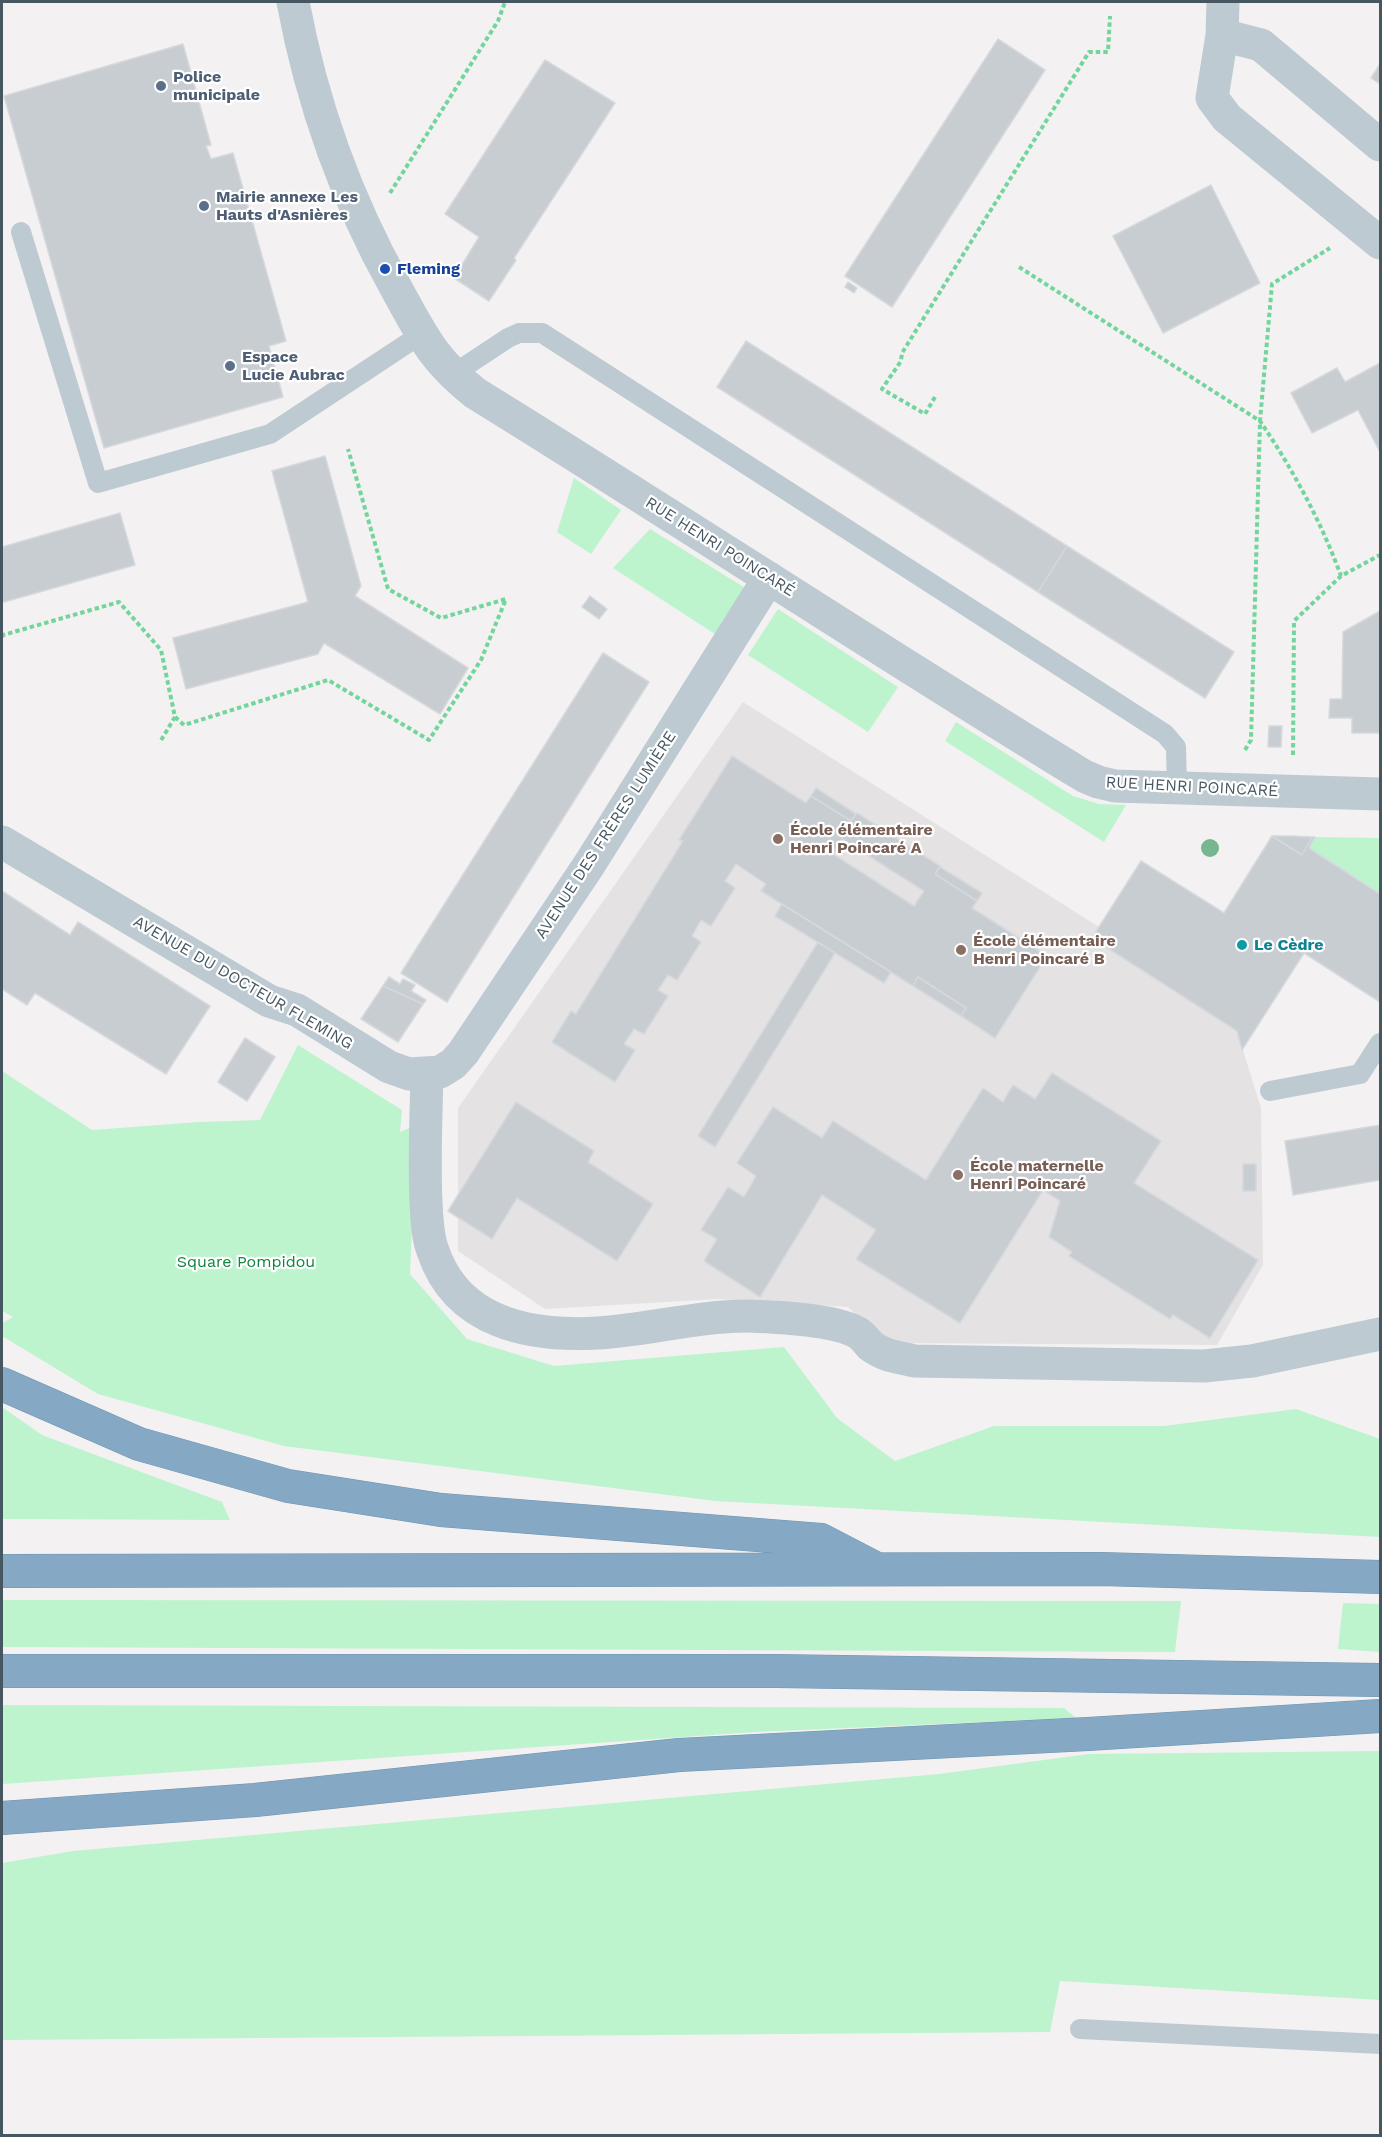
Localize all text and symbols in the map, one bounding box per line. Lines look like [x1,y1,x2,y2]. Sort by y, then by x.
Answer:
place label: Police municipale [173,67,260,105]
marker: Police municipale [154,79,168,93]
place label: Mairie annexe Les Hauts d'Asnières [216,187,358,225]
marker: Mairie annexe Les Hauts d'Asnières [197,199,211,213]
place label: Fleming [397,259,460,279]
marker: Fleming [378,262,392,276]
place label: Espace Lucie Aubrac [242,347,345,385]
marker: Espace Lucie Aubrac [223,359,237,373]
street label: RUE HENRI POINCARÉ [642,493,798,601]
street label: AVENUE DES FRÈRES LUMIÈRE [532,728,680,942]
street label: RUE HENRI POINCARÉ [1105,773,1279,801]
place label: École élémentaire Henri Poincaré A [790,820,933,858]
marker: École élémentaire Henri Poincaré A [771,832,785,846]
street label: AVENUE DU DOCTEUR FLEMING [130,912,356,1054]
place label: École élémentaire Henri Poincaré B [973,931,1116,969]
place label: Le Cèdre [1254,935,1324,955]
marker: Le Cèdre [1235,938,1249,952]
marker: École élémentaire Henri Poincaré B [954,943,968,957]
place label: École maternelle Henri Poincaré [970,1156,1104,1194]
marker: École maternelle Henri Poincaré [951,1168,965,1182]
park label: Square Pompidou [177,1252,315,1272]

